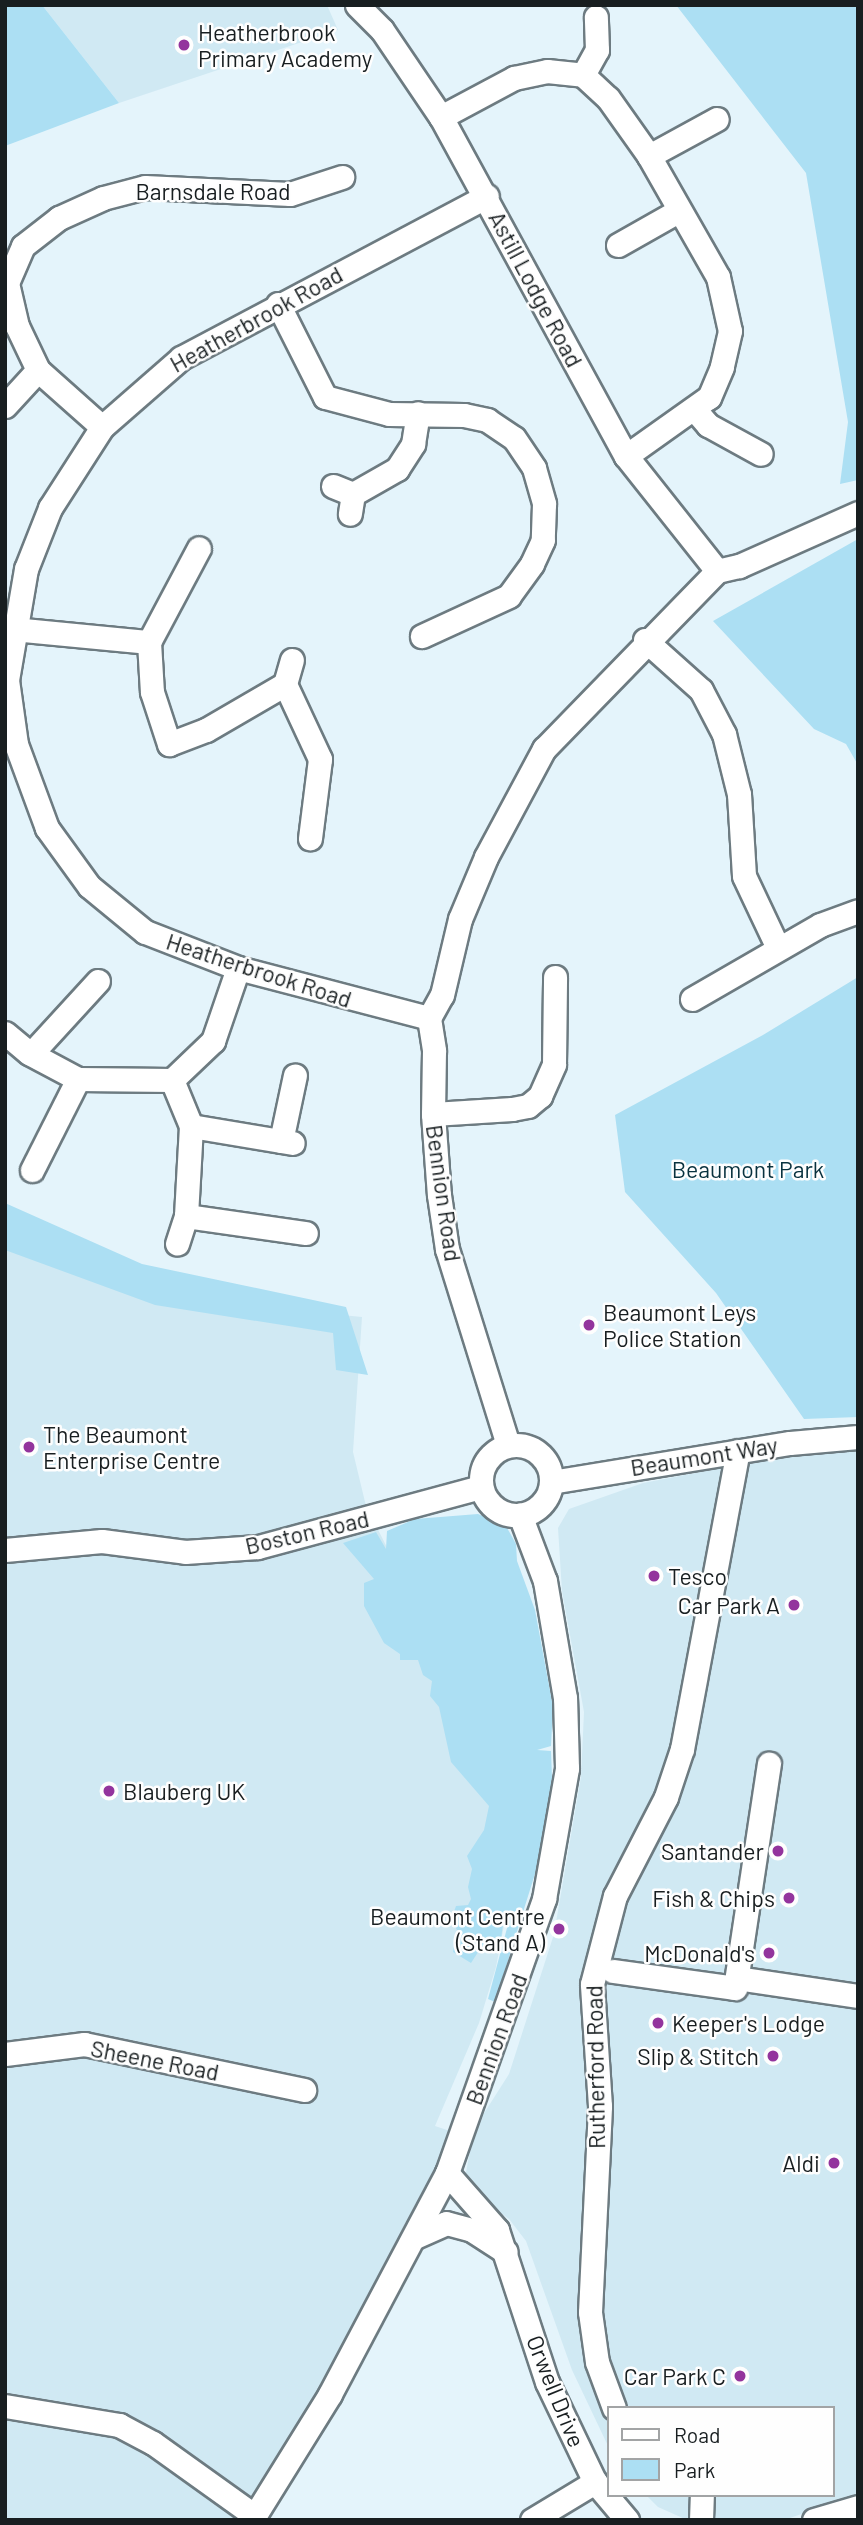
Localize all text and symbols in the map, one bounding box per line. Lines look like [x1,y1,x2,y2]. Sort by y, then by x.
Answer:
place label: Heatherbrook Primary Academy [198,18,372,72]
marker: Heatherbrook Primary Academy [176,37,192,53]
street label: Barnsdale Road [135,177,291,205]
street label: Astill Lodge Road [483,206,589,372]
street label: Heatherbrook Road [165,260,347,378]
street label: Heatherbrook Road [163,927,355,1013]
street label: Bennion Road [421,1123,467,1263]
park label: Beaumont Park [672,1155,824,1183]
place label: Beaumont Leys Police Station [603,1298,756,1352]
marker: Beaumont Leys Police Station [581,1317,597,1333]
place label: The Beaumont Enterprise Centre [43,1420,220,1474]
street label: Beaumont Way [628,1431,780,1481]
marker: The Beaumont Enterprise Centre [21,1439,37,1455]
street label: Boston Road [242,1504,372,1560]
place label: Tesco [668,1562,727,1590]
marker: Tesco [646,1568,662,1584]
place label: Car Park A [678,1591,780,1619]
marker: Car Park A [786,1597,802,1613]
place label: Blauberg UK [123,1777,245,1805]
marker: Blauberg UK [101,1783,117,1799]
place label: Santander [661,1837,764,1865]
marker: Santander [770,1843,786,1859]
place label: Fish & Chips [652,1884,775,1912]
marker: Fish & Chips [781,1890,797,1906]
place label: Beaumont Centre (Stand A) [370,1902,545,1956]
marker: Beaumont Centre (Stand A) [551,1921,567,1937]
place label: McDonald's [644,1939,755,1967]
marker: McDonald's [761,1945,777,1961]
street label: Bennion Road [459,1970,533,2108]
street label: Rutherford Road [580,1985,610,2149]
place label: Keeper's Lodge [672,2009,825,2037]
marker: Keeper's Lodge [650,2015,666,2031]
street label: Sheene Road [88,2034,222,2086]
place label: Slip & Stitch [637,2042,759,2070]
marker: Slip & Stitch [765,2048,781,2064]
place label: Aldi [782,2149,820,2177]
marker: Aldi [826,2155,842,2171]
street label: Orwell Drive [521,2331,591,2451]
place label: Car Park C [624,2362,726,2390]
marker: Car Park C [732,2368,748,2384]
legend [608,2406,835,2497]
text: Road [674,2422,720,2447]
text: Park [674,2457,715,2482]

